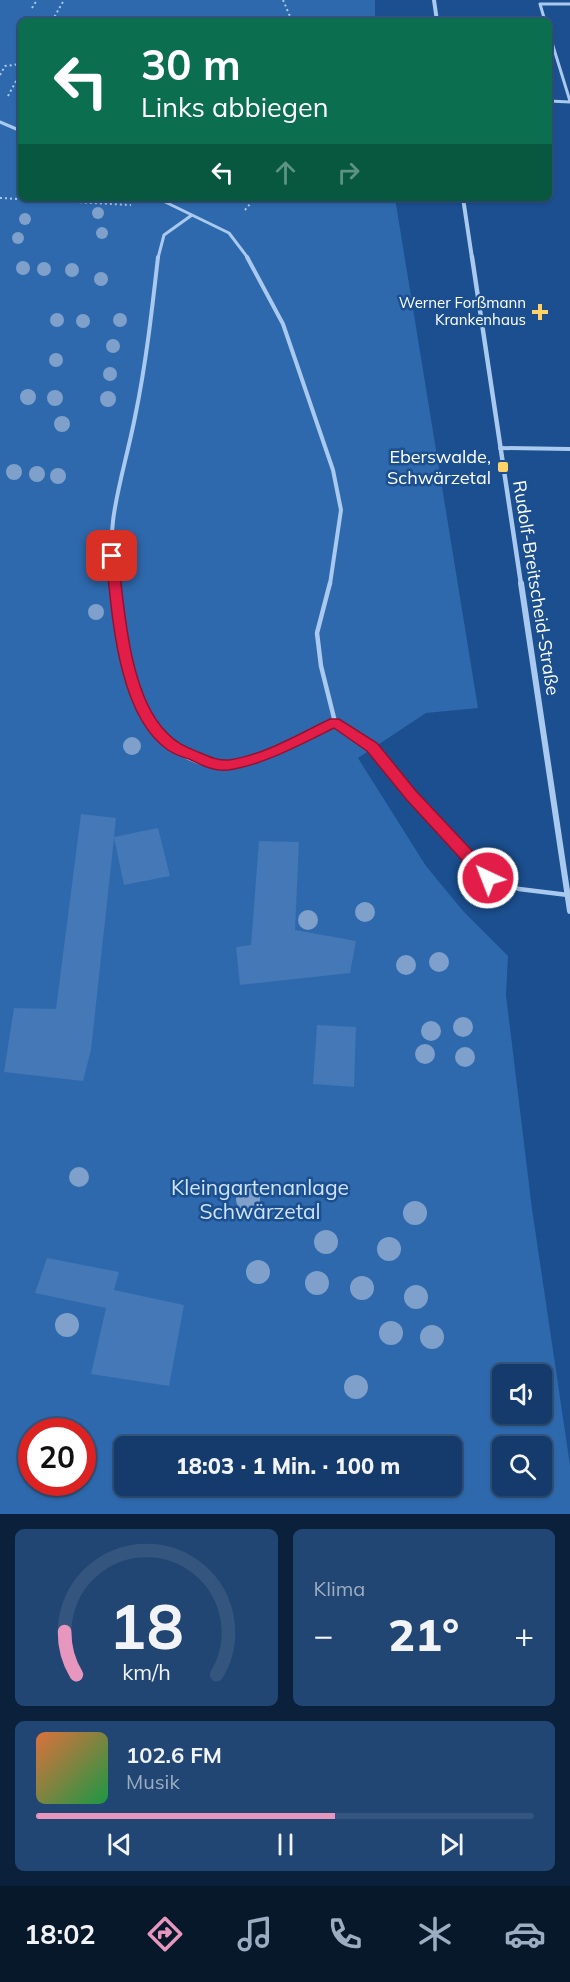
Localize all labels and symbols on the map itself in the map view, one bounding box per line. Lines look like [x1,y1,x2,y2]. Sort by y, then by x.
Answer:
place label: Werner Forßmann Krankenhaus [399,293,526,329]
marker: Werner Forßmann Krankenhaus [531,303,549,321]
place label: Eberswalde, Schwärzetal [387,445,491,489]
marker: Eberswalde, Schwärzetal [496,460,510,474]
street label: Rudolf-Breitscheid-Straße [508,479,565,697]
pin [86,530,137,581]
position arrow [456,846,520,910]
park label: Kleingartenanlage Schwärzetal [171,1174,349,1224]
speed limit sign: 20 [18,1418,96,1496]

